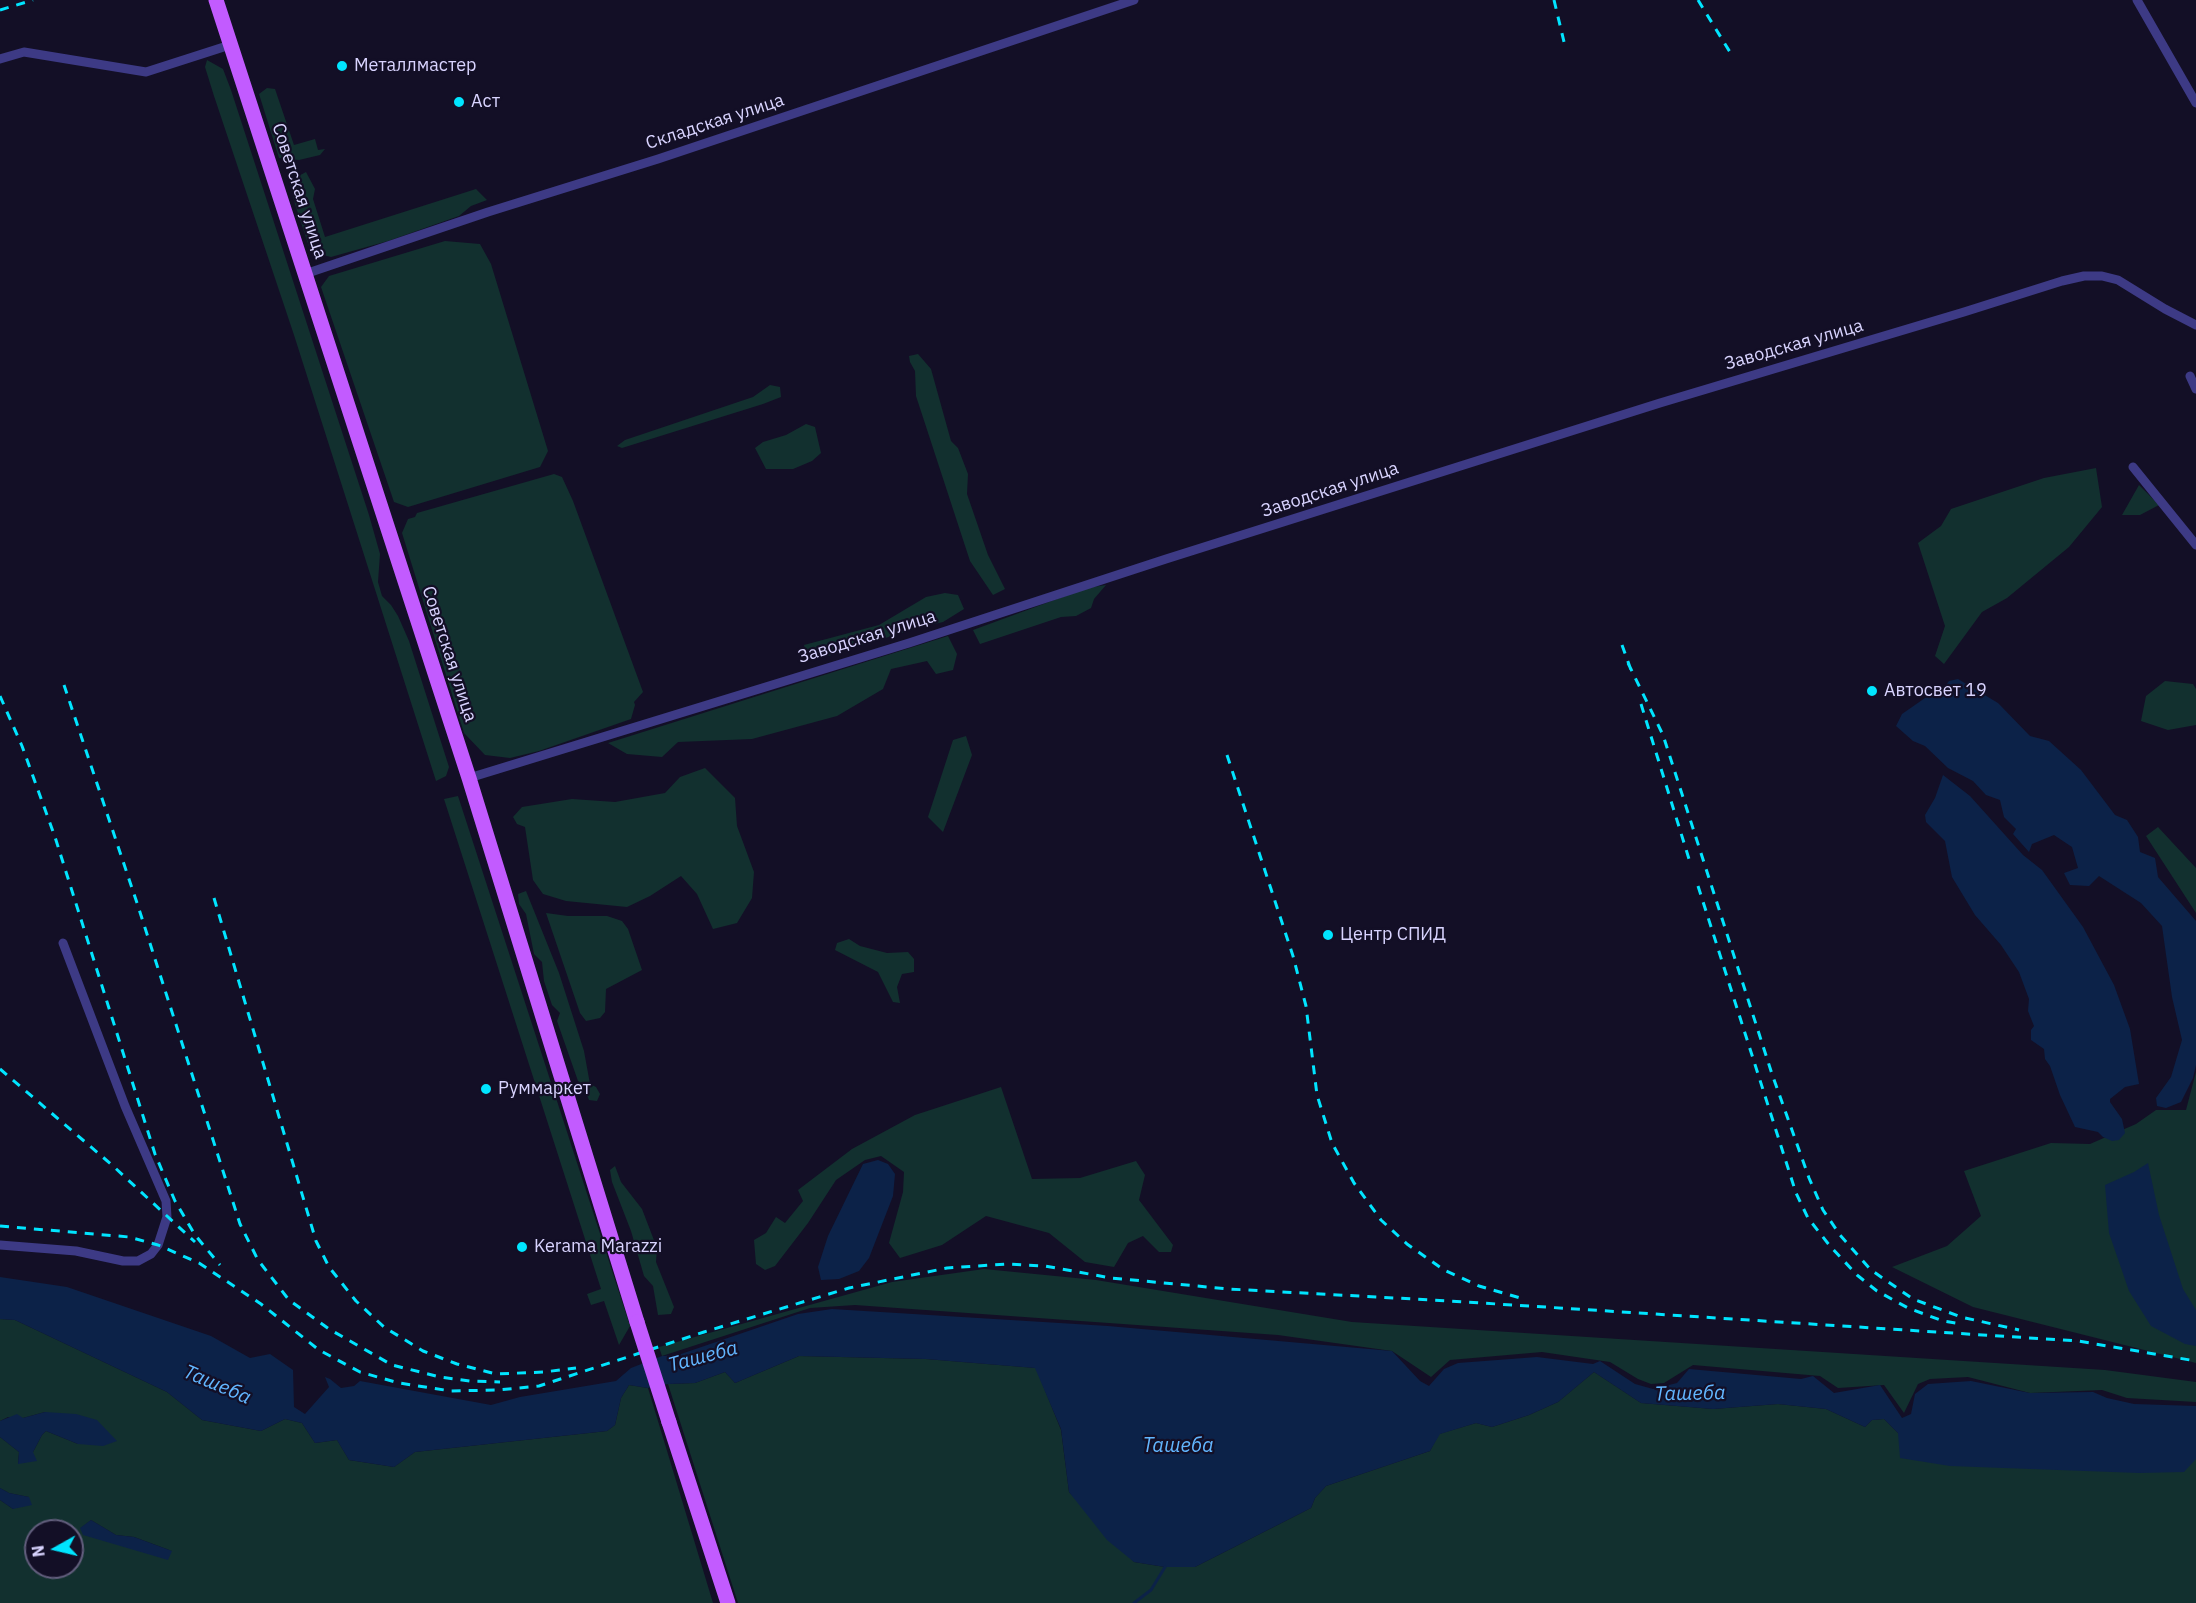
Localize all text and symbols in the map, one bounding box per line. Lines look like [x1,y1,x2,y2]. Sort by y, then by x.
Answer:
place label: Металлмастер [354,55,477,77]
marker: Металлмастер [335,59,349,73]
street label: Складская улица [643,89,787,155]
place label: Аст [471,91,500,113]
marker: Аст [452,95,466,109]
street label: Советская улица [267,120,331,262]
street label: Заводская улица [1722,315,1866,375]
street label: Заводская улица [1259,458,1401,522]
street label: Советская улица [417,583,481,725]
street label: Заводская улица [795,606,939,668]
place label: Автосвет 19 [1884,680,1987,702]
marker: Автосвет 19 [1865,684,1879,698]
place label: Центр СПИД [1340,924,1446,946]
marker: Центр СПИД [1321,928,1335,942]
place label: Руммаркет [498,1078,591,1100]
marker: Руммаркет [479,1082,493,1096]
place label: Kerama Marazzi [534,1236,662,1258]
marker: Kerama Marazzi [515,1240,529,1254]
water label: Ташеба [666,1336,740,1378]
water label: Ташеба [180,1360,254,1410]
water label: Ташеба [1654,1381,1726,1407]
water label: Ташеба [1142,1434,1214,1458]
north arrow [24,1519,84,1579]
text: N [27,1544,49,1558]

